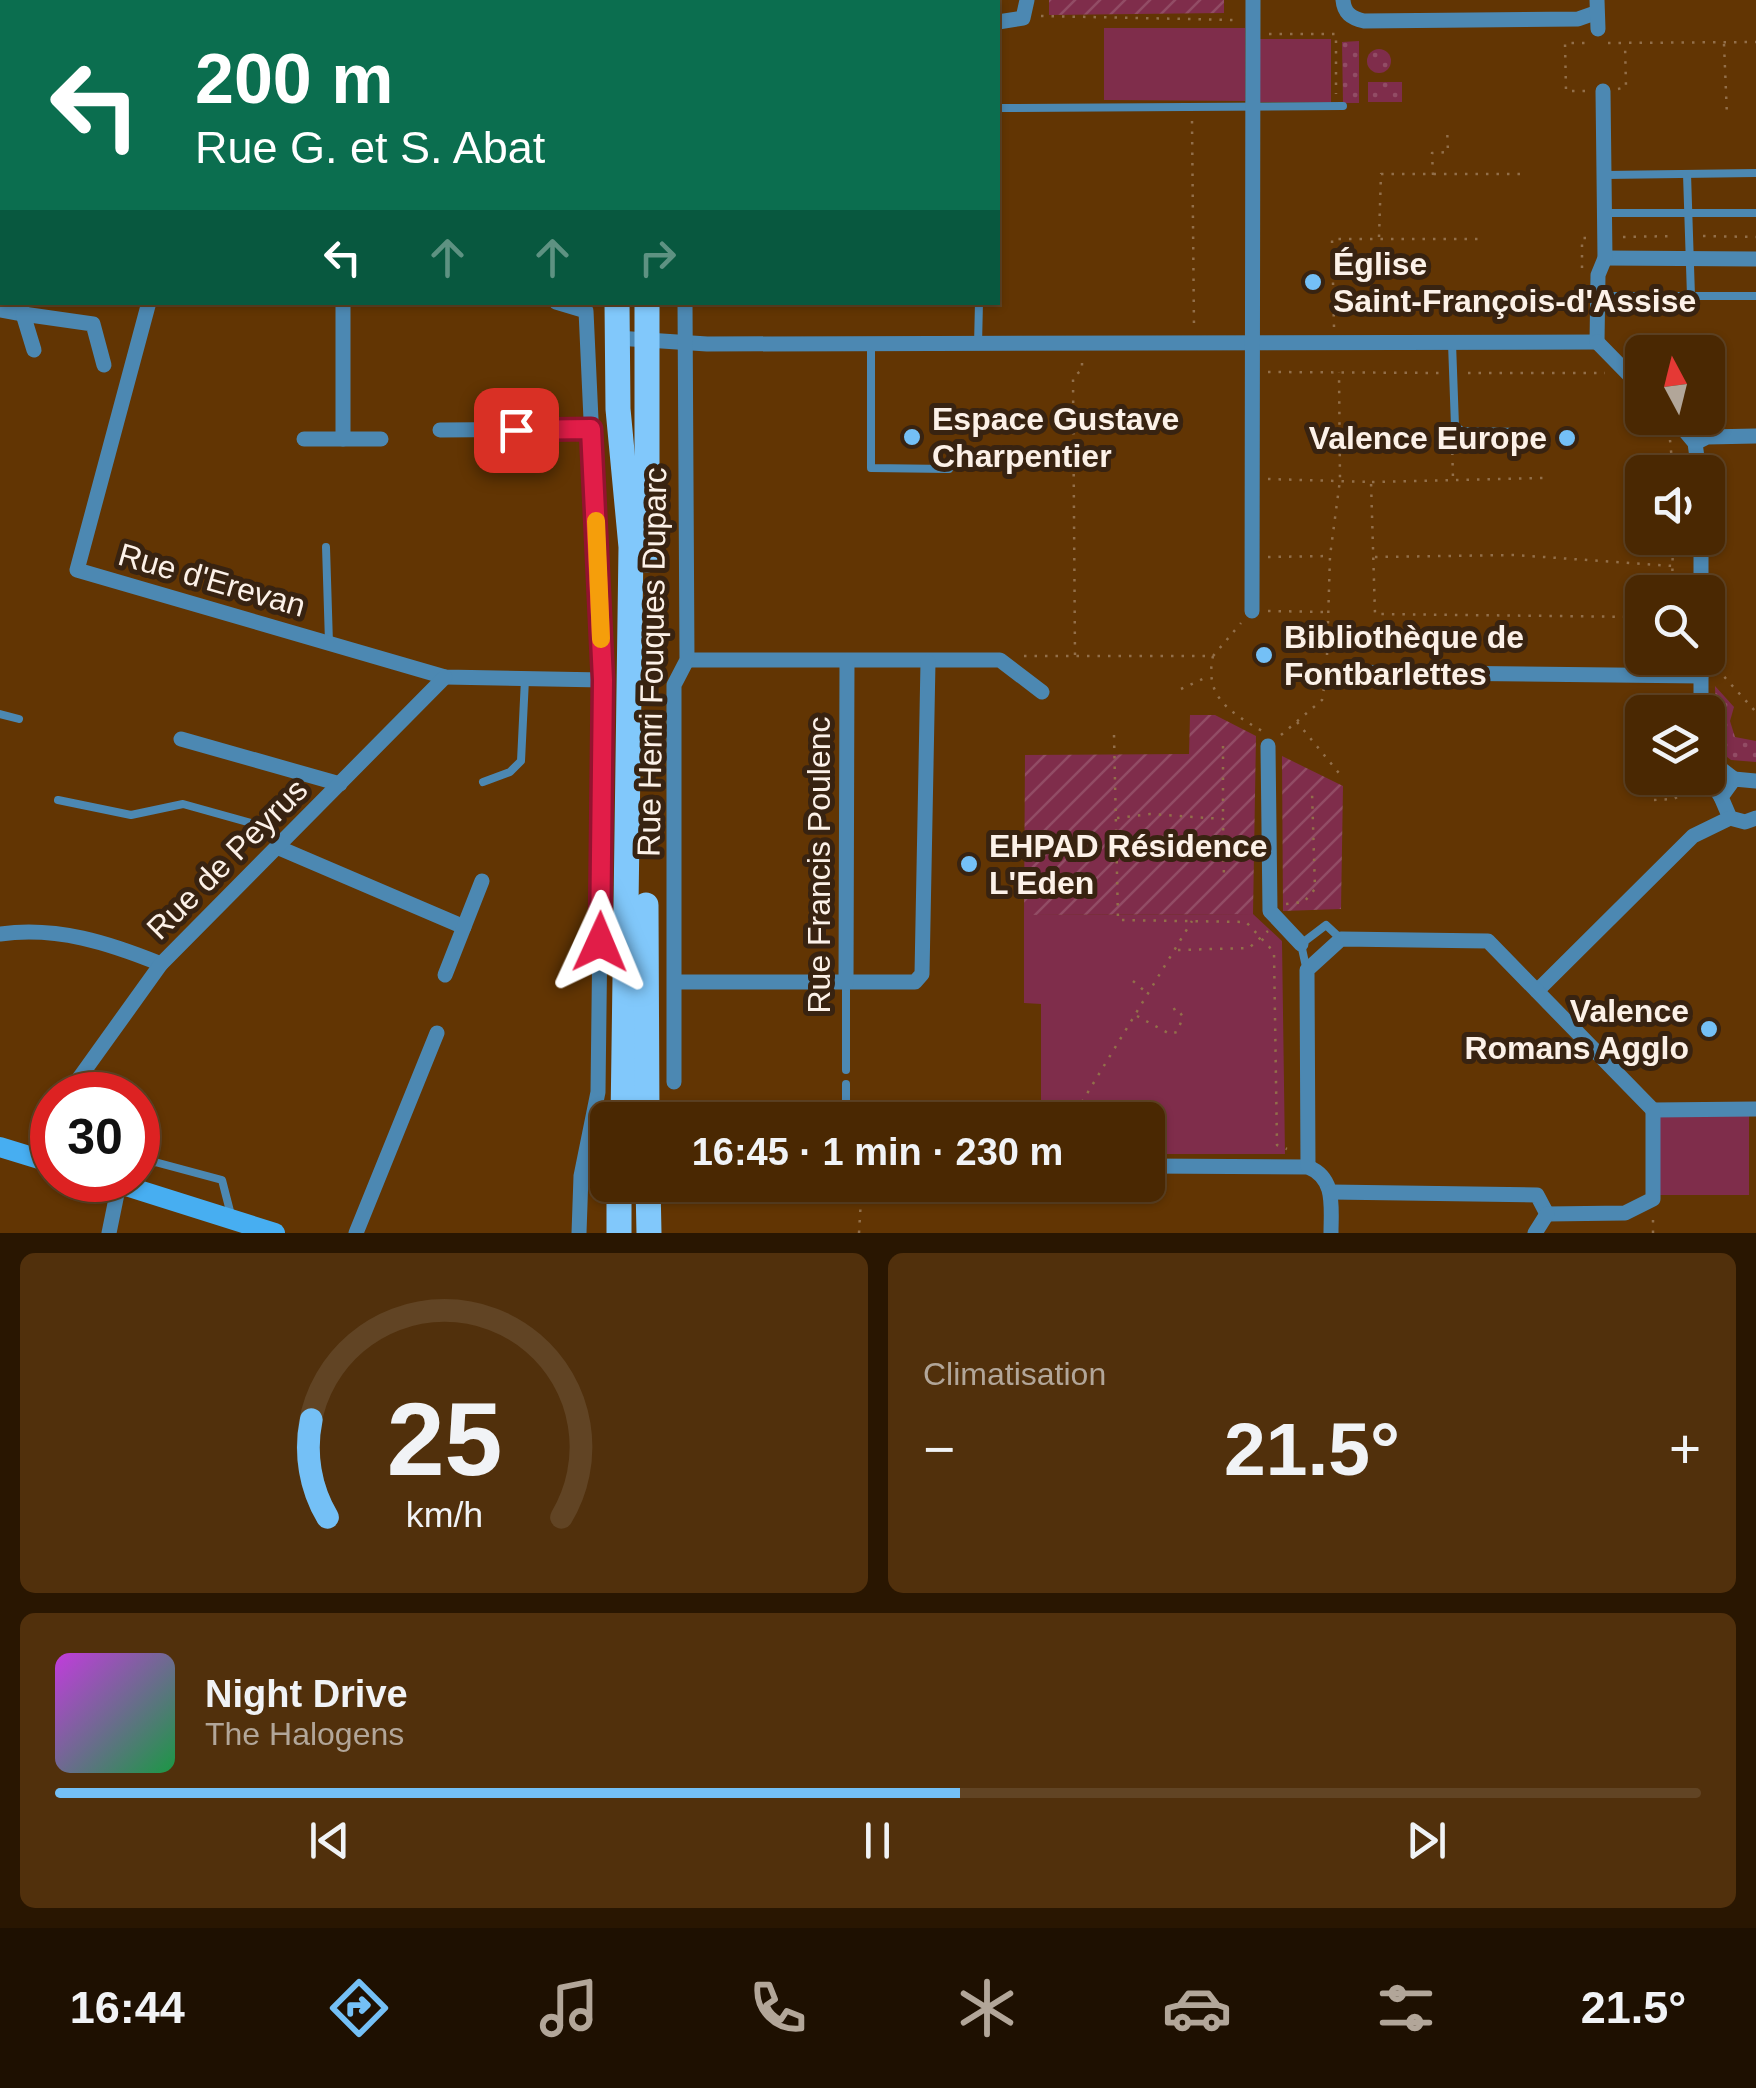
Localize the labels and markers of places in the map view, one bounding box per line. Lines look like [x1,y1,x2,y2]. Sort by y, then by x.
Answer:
place label: Église Saint-François-d'Assise [1333,246,1696,319]
marker: Église Saint-François-d'Assise [1302,271,1324,293]
pin [474,388,559,473]
place label: Espace Gustave Charpentier [932,401,1179,474]
place label: Valence Europe [1309,420,1547,456]
marker: Espace Gustave Charpentier [901,426,923,448]
marker: Valence Europe [1556,427,1578,449]
place label: Bibliothèque de Fontbarlettes [1284,619,1524,692]
marker: Bibliothèque de Fontbarlettes [1253,644,1275,666]
place label: EHPAD Résidence L'Eden [989,828,1268,901]
marker: EHPAD Résidence L'Eden [958,853,980,875]
place label: Valence Romans Agglo [1464,993,1689,1066]
marker: Valence Romans Agglo [1698,1018,1720,1040]

